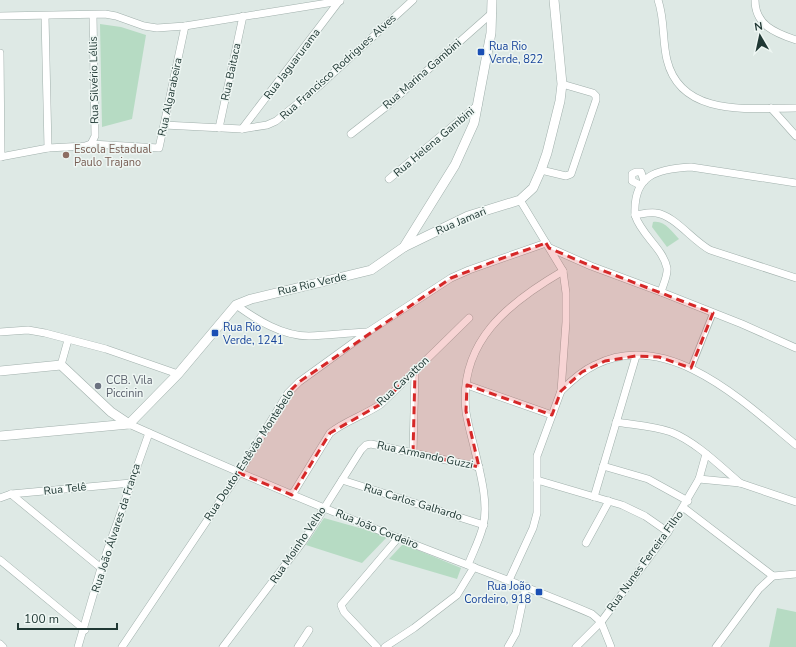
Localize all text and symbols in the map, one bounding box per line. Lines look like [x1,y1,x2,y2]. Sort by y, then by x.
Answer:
street label: Rua Francisco Rodrigues Alves [277,11,399,123]
north arrow [740,16,780,56]
text: N [753,19,764,35]
street label: Rua Jaguarurama [260,25,324,102]
street label: Rua Silvério Léllis [86,36,102,124]
street label: Rua Marina Gambini [379,36,465,112]
place label: Rua Rio Verde, 822 [488,39,543,67]
street label: Rua Baitaca [218,42,244,102]
marker: Rua Rio Verde, 822 [476,47,486,57]
street label: Rua Algarabeira [154,56,186,138]
street label: Rua Helena Gambini [390,104,478,180]
place label: Escola Estadual Paulo Trajano [74,142,152,170]
marker: Escola Estadual Paulo Trajano [61,150,71,160]
street label: Rua Jamari [434,204,488,238]
street label: Rua Rio Verde [276,269,348,299]
place label: Rua Rio Verde, 1241 [222,320,284,348]
marker: Rua Rio Verde, 1241 [210,328,220,338]
street label: Rua Cavatton [374,353,432,409]
place label: CCB. Vila Piccinin [106,373,153,401]
marker: CCB. Vila Piccinin [93,381,103,391]
street label: Rua Doutor Estêvão Montebelo [201,386,297,524]
street label: Rua Armando Guzzi [376,437,474,473]
street label: Rua João Álvares da França [87,461,144,594]
street label: Rua Telê [43,479,87,499]
street label: Rua Carlos Galhardo [362,480,464,524]
street label: Rua Moinho Velho [267,503,329,587]
street label: Rua João Cordeiro [333,505,421,553]
street label: Rua Nunes Ferreira Filho [603,508,687,614]
place label: Rua João Cordeiro, 918 [464,579,531,607]
marker: Rua João Cordeiro, 918 [534,587,544,597]
scale bar [18,605,117,631]
text: 100 m [24,611,59,627]

